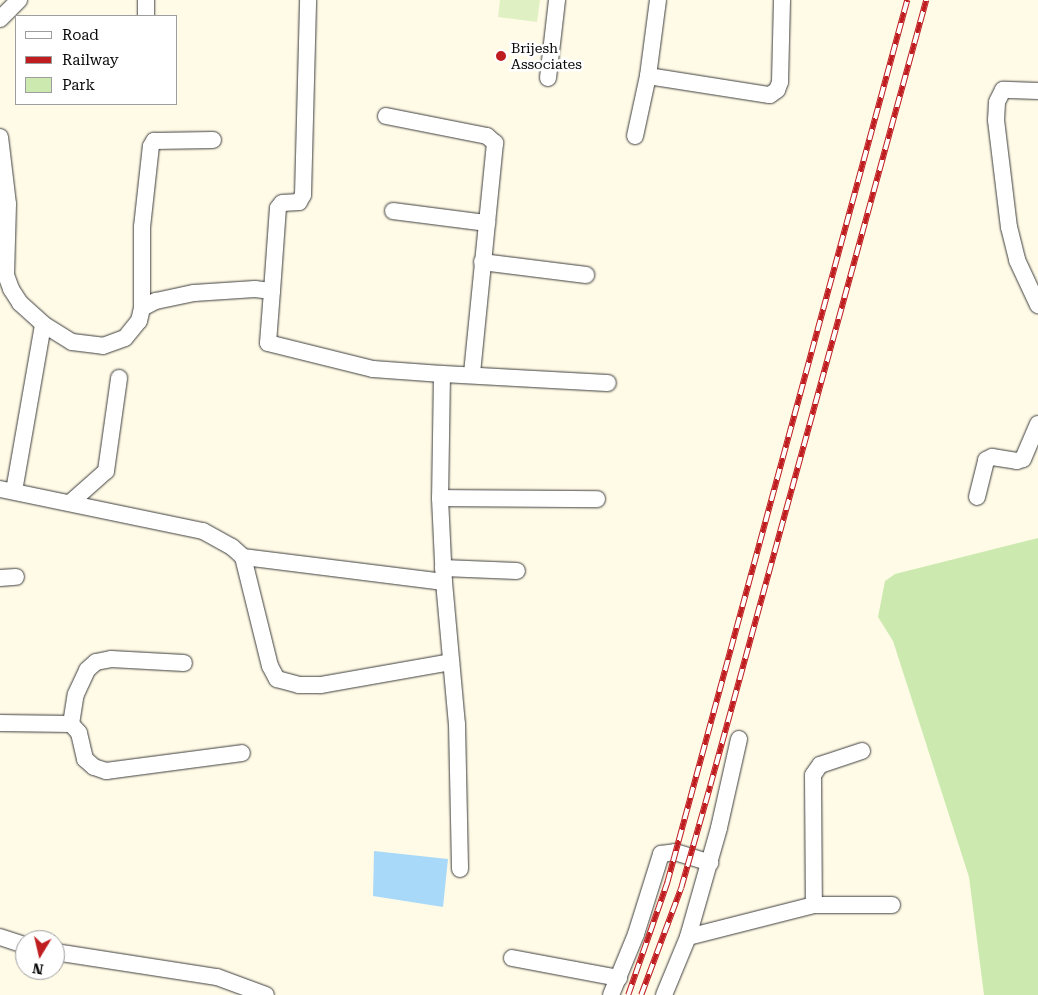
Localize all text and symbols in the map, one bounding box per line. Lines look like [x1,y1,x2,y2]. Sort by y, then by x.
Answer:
legend [15,15,178,105]
text: Road [62,26,99,44]
place label: Brijesh Associates [511,40,582,72]
marker: Brijesh Associates [495,50,507,62]
text: Railway [62,51,119,69]
text: Park [62,76,95,94]
north arrow [15,930,65,980]
text: N [31,960,44,978]

